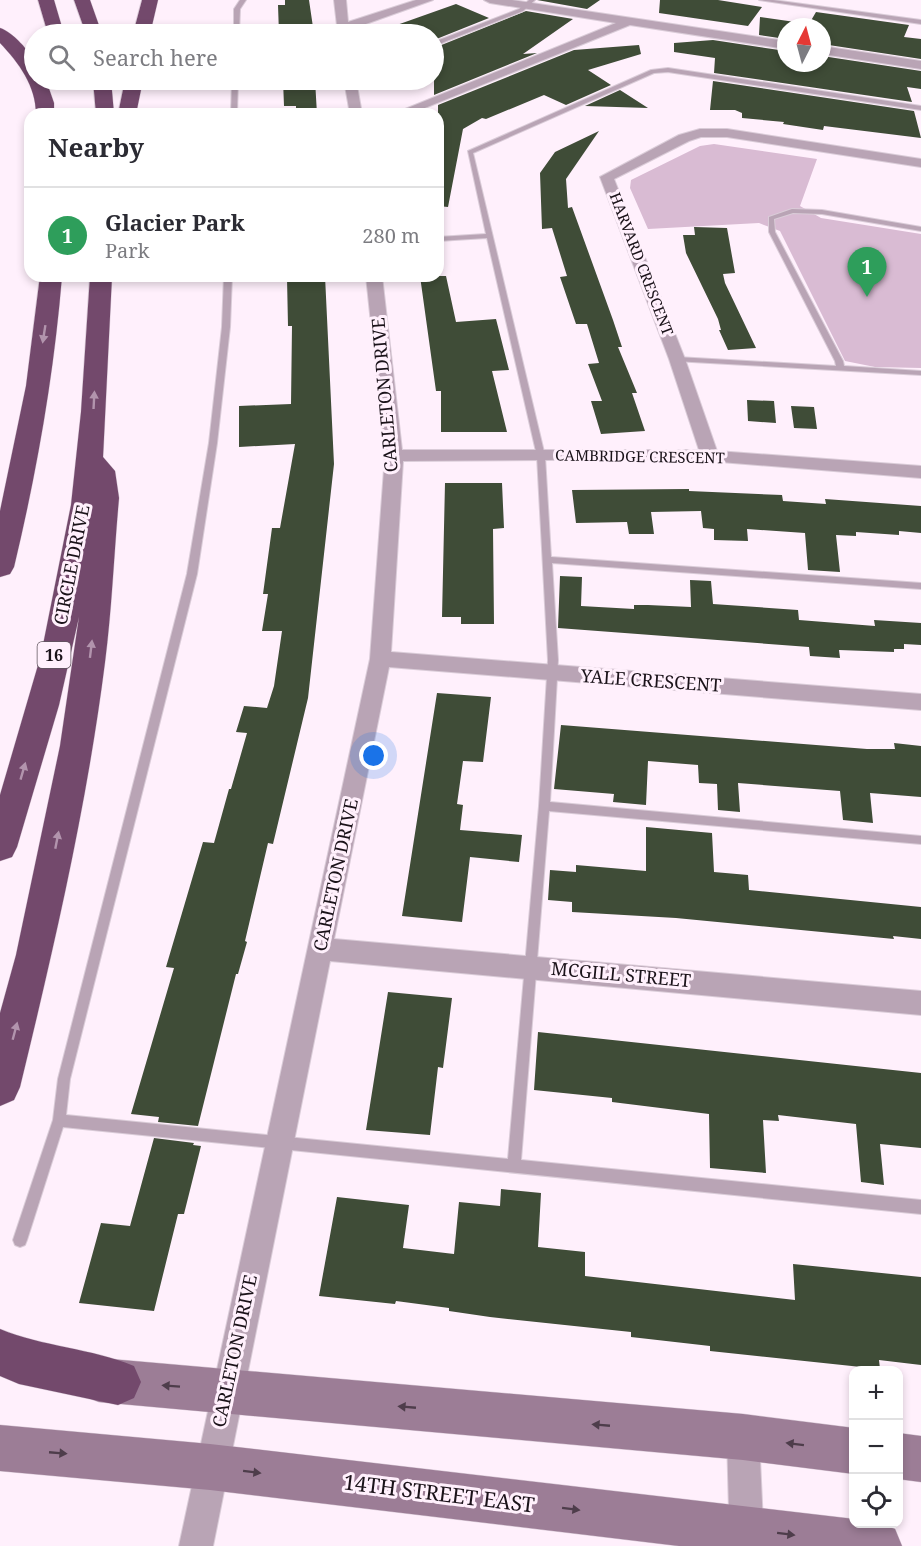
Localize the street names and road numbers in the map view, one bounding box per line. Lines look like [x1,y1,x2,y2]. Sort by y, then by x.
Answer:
street label: HARVARD CRESCENT [605,189,678,338]
street label: CARLETON DRIVE [365,317,403,473]
street label: CAMBRIDGE CRESCENT [555,445,725,467]
street label: CIRCLE DRIVE [48,503,94,627]
road number: 16 [38,642,70,668]
street label: YALE CRESCENT [579,663,722,697]
street label: CARLETON DRIVE [307,796,363,953]
street label: MCGILL STREET [550,956,692,992]
street label: CARLETON DRIVE [206,1272,262,1429]
street label: 14TH STREET EAST [342,1467,536,1519]

